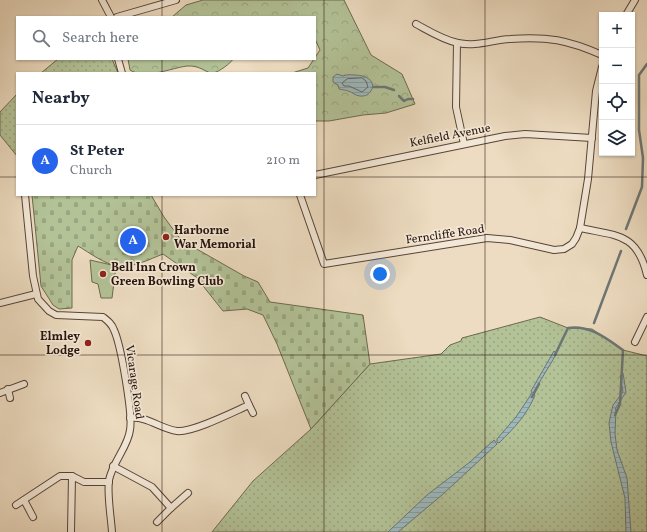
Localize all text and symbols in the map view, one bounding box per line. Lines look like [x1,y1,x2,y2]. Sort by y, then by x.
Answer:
map controls [599,12,635,156]
button: + [599,12,635,48]
search box [16,16,316,60]
icon: search [30,27,52,49]
text: Search here [62,28,139,49]
button: − [599,48,635,84]
button: locate [599,84,635,120]
text: Nearby [32,87,90,110]
street label: Kelfield Avenue [408,120,492,152]
button: layers [599,120,635,156]
text: St Peter [70,141,124,162]
text: A [40,152,50,170]
text: 210 m [266,152,300,170]
text: Church [70,162,112,180]
street label: Ferncliffe Road [405,222,486,248]
place label: Harborne War Memorial [174,223,256,253]
pin: A [120,226,146,256]
marker: Harborne War Memorial [161,232,171,242]
place label: Bell Inn Crown Green Bowling Club [111,260,224,290]
your location [370,264,390,284]
marker: Bell Inn Crown Green Bowling Club [98,269,108,279]
place label: Elmley Lodge [40,329,80,359]
marker: Elmley Lodge [83,338,93,348]
street label: Vicarage Road [121,344,147,421]

